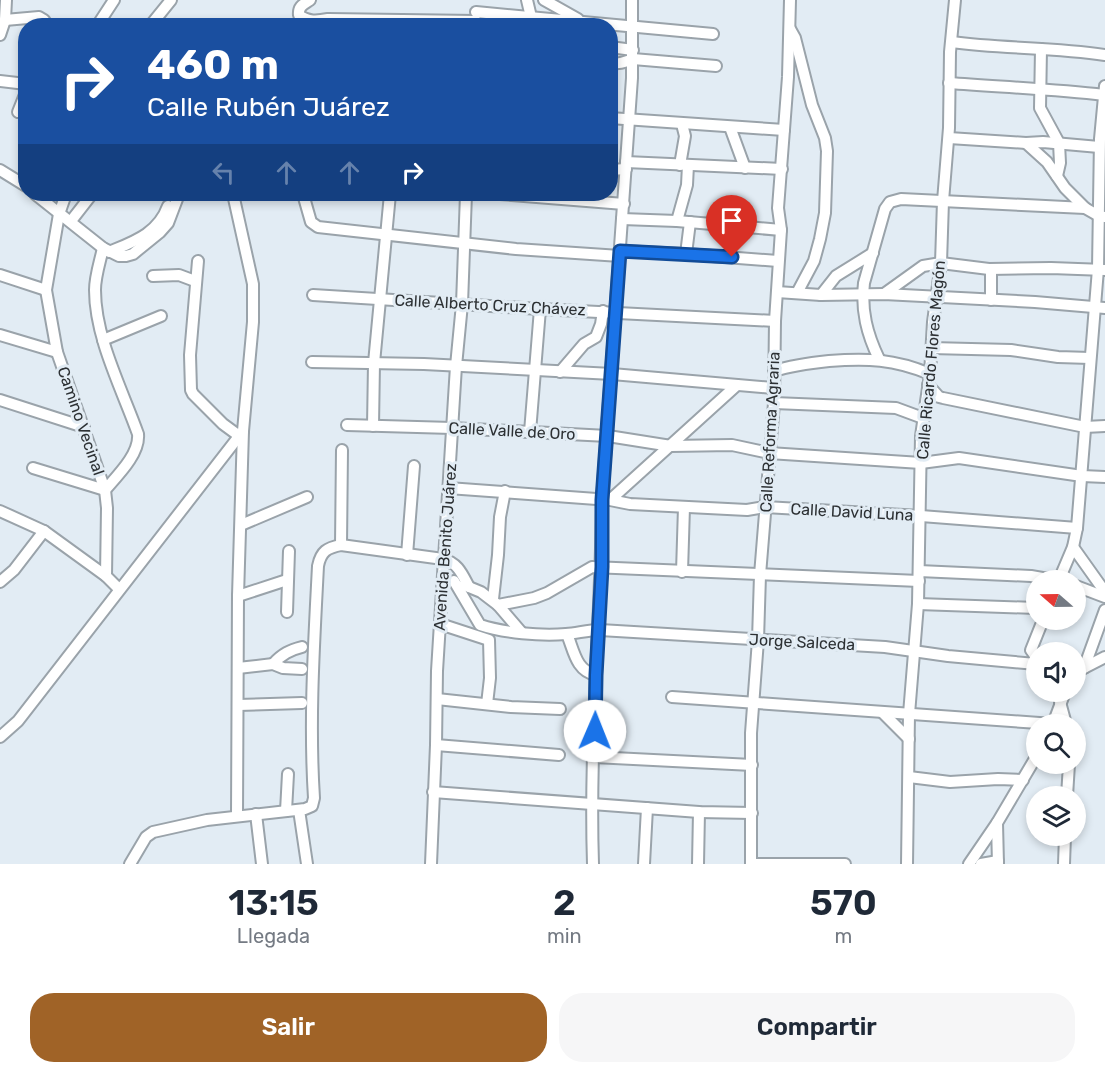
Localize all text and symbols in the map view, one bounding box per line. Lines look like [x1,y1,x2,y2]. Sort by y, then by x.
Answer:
text: 460 m [147,40,279,90]
icon: right [48,42,126,120]
text: Calle Rubén Juárez [147,91,390,123]
icon: left [207,156,240,189]
icon: ahead [270,156,303,189]
icon: ahead [333,156,366,189]
icon: right [396,156,429,189]
pin [706,195,757,257]
icon: arrive [715,204,748,237]
street label: Calle Ricardo Flores Magón [913,260,949,460]
street label: Calle Alberto Cruz Chávez [394,291,586,319]
street label: Calle Reforma Agraria [756,351,784,513]
street label: Camino Vecinal [54,364,108,478]
street label: Calle Valle de Oro [448,418,576,444]
street label: Avenida Benito Juárez [430,463,460,631]
street label: Calle David Luna [790,499,914,525]
north arrow [1026,570,1086,630]
map controls [1026,570,1086,846]
street label: Jorge Salceda [748,630,856,654]
button: sound [1026,642,1086,702]
position arrow [563,699,627,763]
button: search [1026,714,1086,774]
button: layers [1026,786,1086,846]
text: 13:15 [228,881,319,924]
text: 2 [553,881,576,924]
text: 570 [810,881,877,924]
text: Llegada [237,924,310,948]
text: min [547,924,582,948]
text: m [834,924,852,948]
button: Salir [30,993,547,1062]
button: Compartir [559,993,1075,1062]

